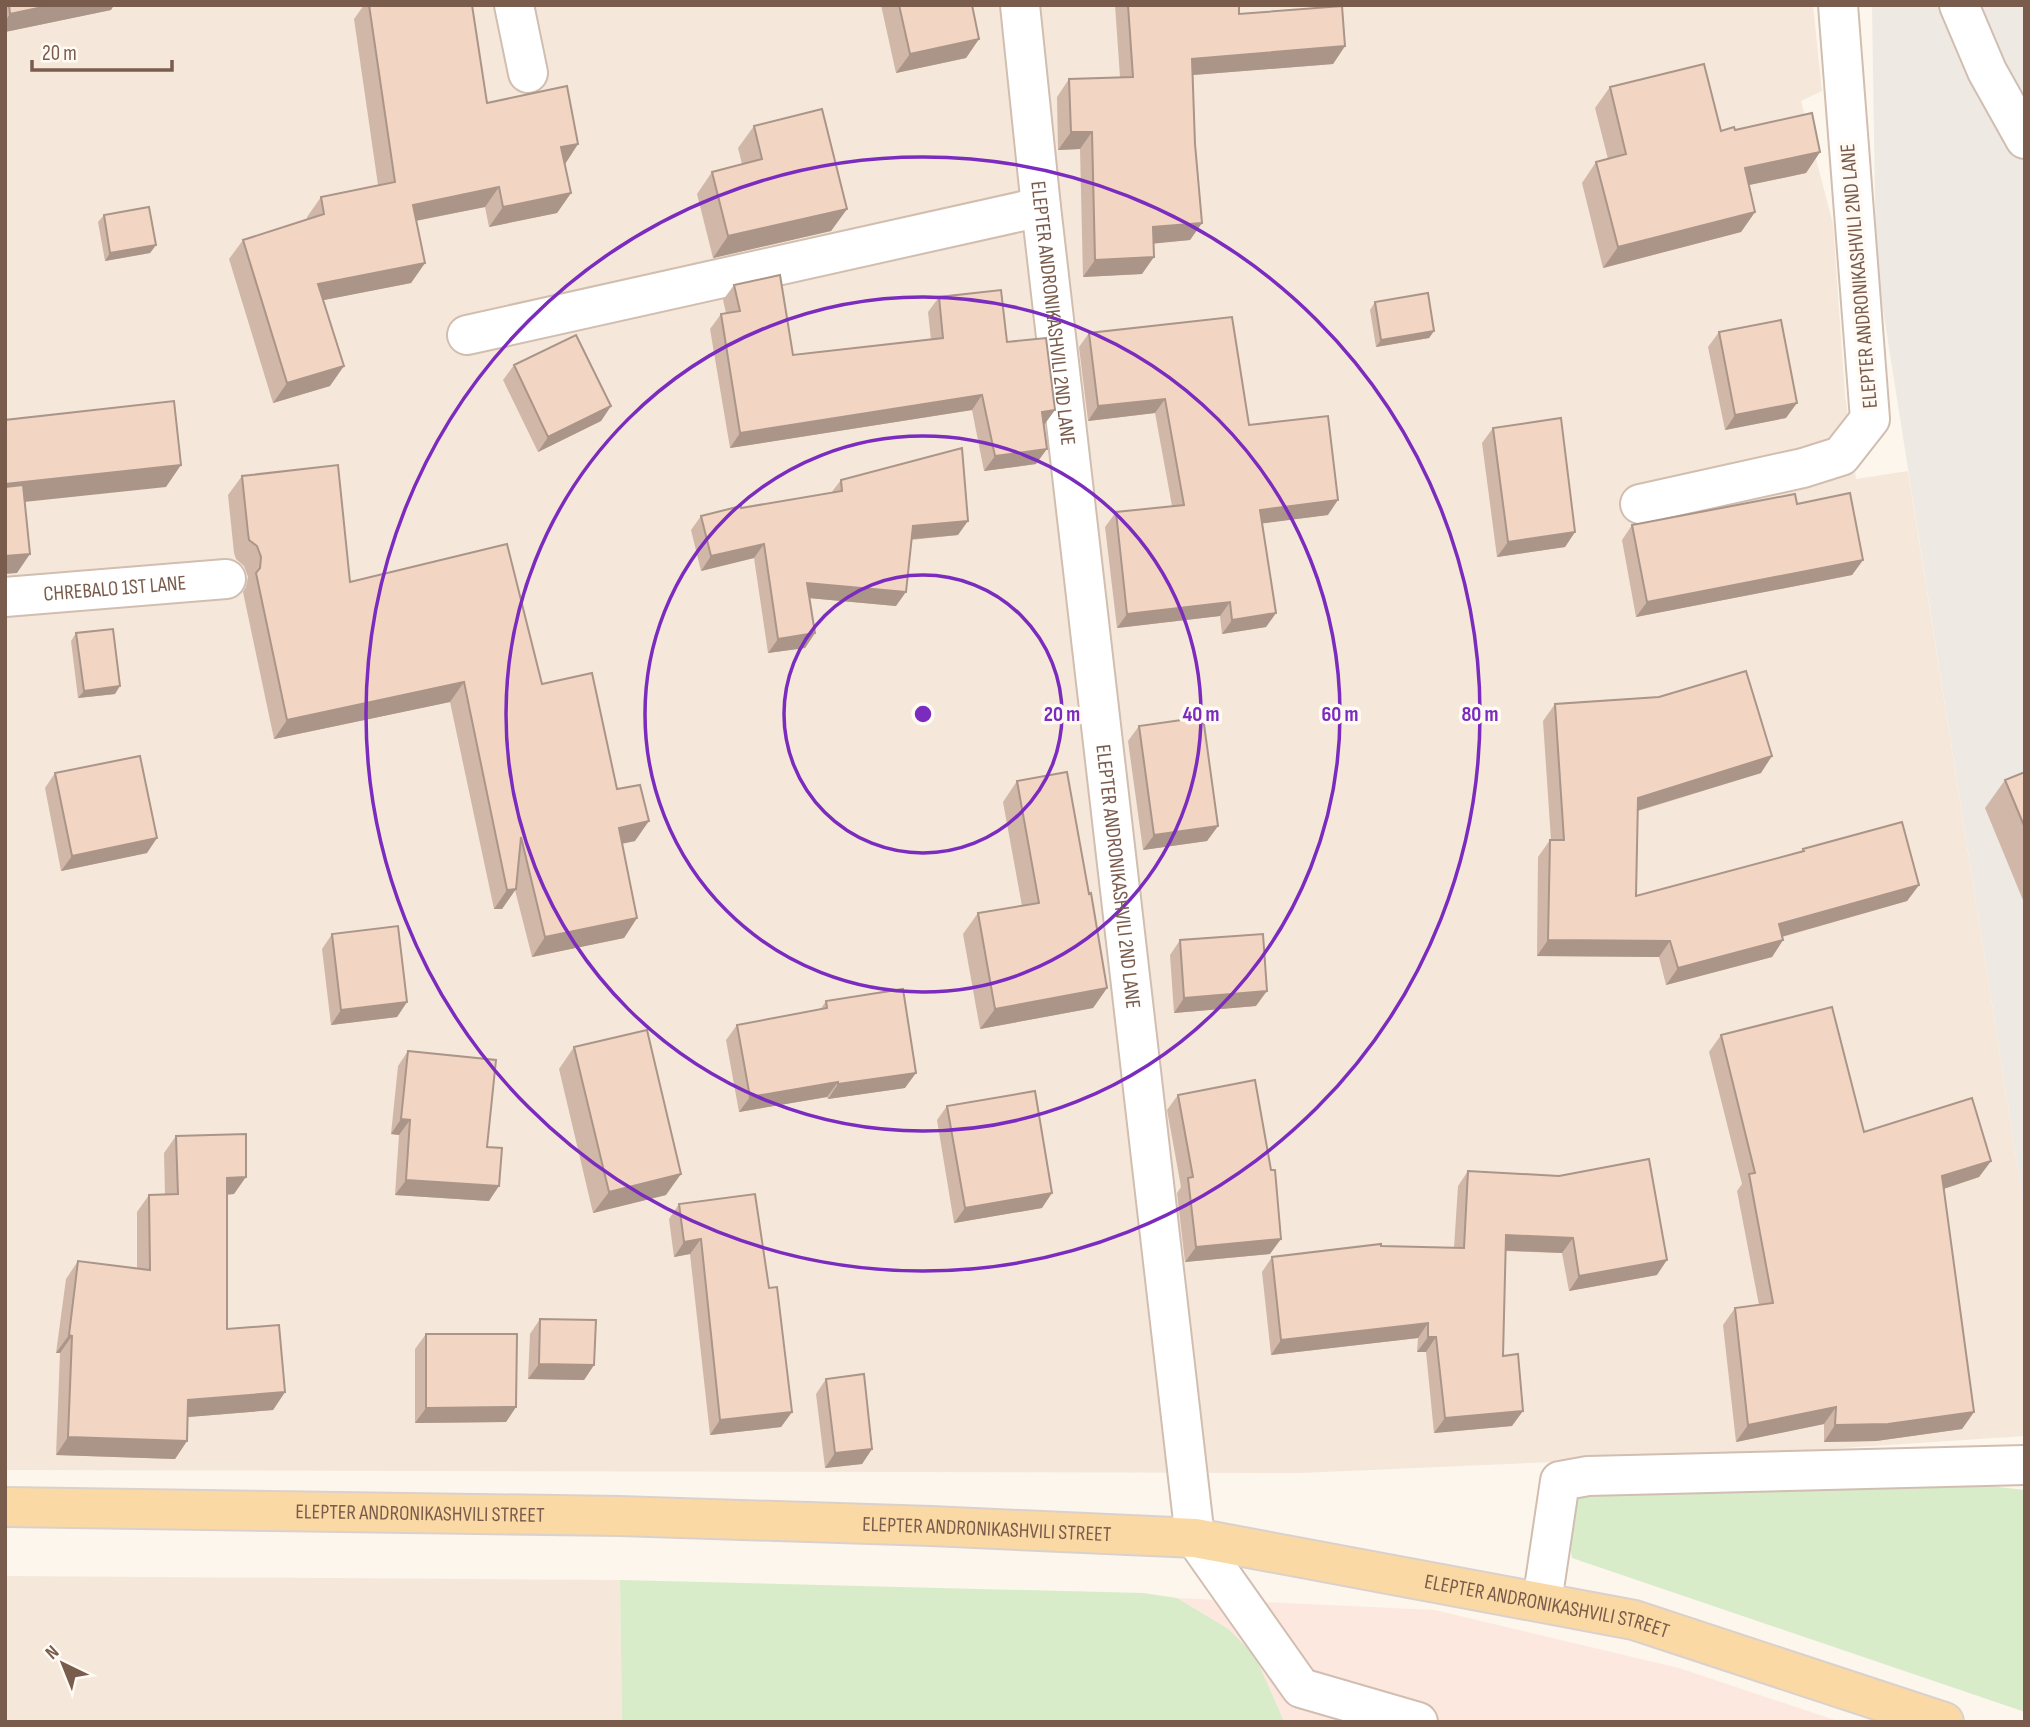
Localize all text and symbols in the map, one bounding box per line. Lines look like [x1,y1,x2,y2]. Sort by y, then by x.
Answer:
scale bar [32,28,172,72]
text: 20 m [42,41,77,66]
street label: ELEPTER ANDRONIKASHVILI 2ND LANE [1835,143,1883,409]
street label: ELEPTER ANDRONIKASHVILI 2ND LANE [1026,180,1081,447]
street label: CHREBALO 1ST LANE [42,570,187,606]
centre of rings [911,702,935,726]
text: 20 m [1044,702,1080,727]
text: 40 m [1183,702,1219,727]
text: 60 m [1321,702,1359,727]
text: 80 m [1461,702,1499,727]
street label: ELEPTER ANDRONIKASHVILI 2ND LANE [1091,743,1146,1010]
street label: ELEPTER ANDRONIKASHVILI STREET [295,1499,545,1527]
street label: ELEPTER ANDRONIKASHVILI STREET [862,1511,1112,1547]
street label: ELEPTER ANDRONIKASHVILI STREET [1423,1569,1673,1643]
north arrow [28,1629,98,1699]
text: N [41,1641,64,1665]

